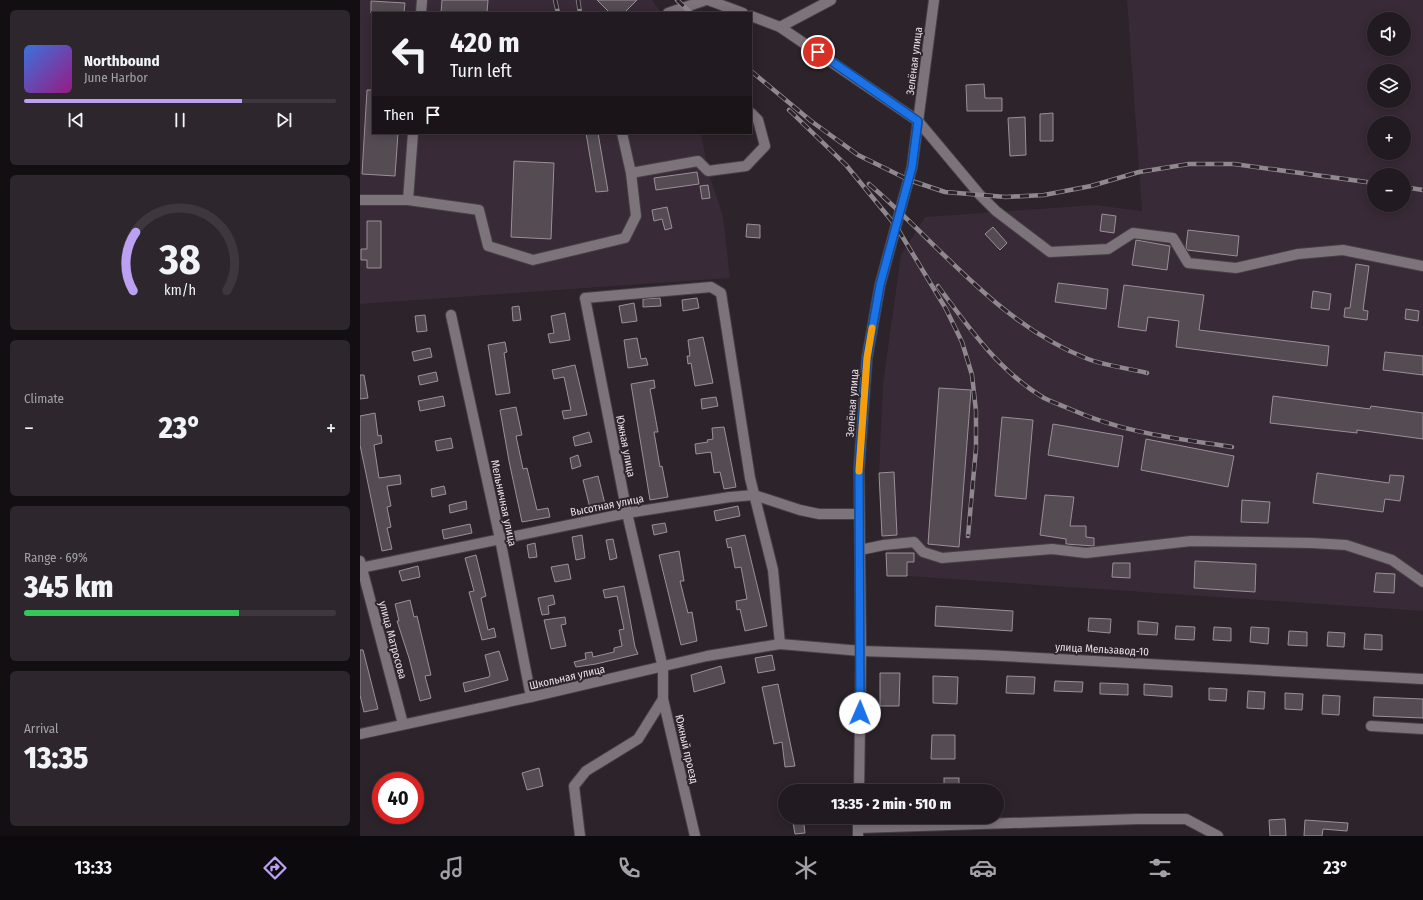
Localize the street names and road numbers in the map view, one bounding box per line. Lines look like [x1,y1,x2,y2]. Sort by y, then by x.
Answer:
street label: Зелёная улица [904,26,925,96]
street label: Зелёная улица [844,368,861,438]
street label: Южная улица [613,414,638,478]
street label: Мельничная улица [488,459,519,547]
street label: Высотная улица [569,492,645,519]
street label: улица Матросова [376,600,409,681]
street label: улица Мельзавод-10 [1055,641,1149,658]
street label: Школьная улица [528,662,606,693]
street label: Южный проезд [672,713,701,785]

